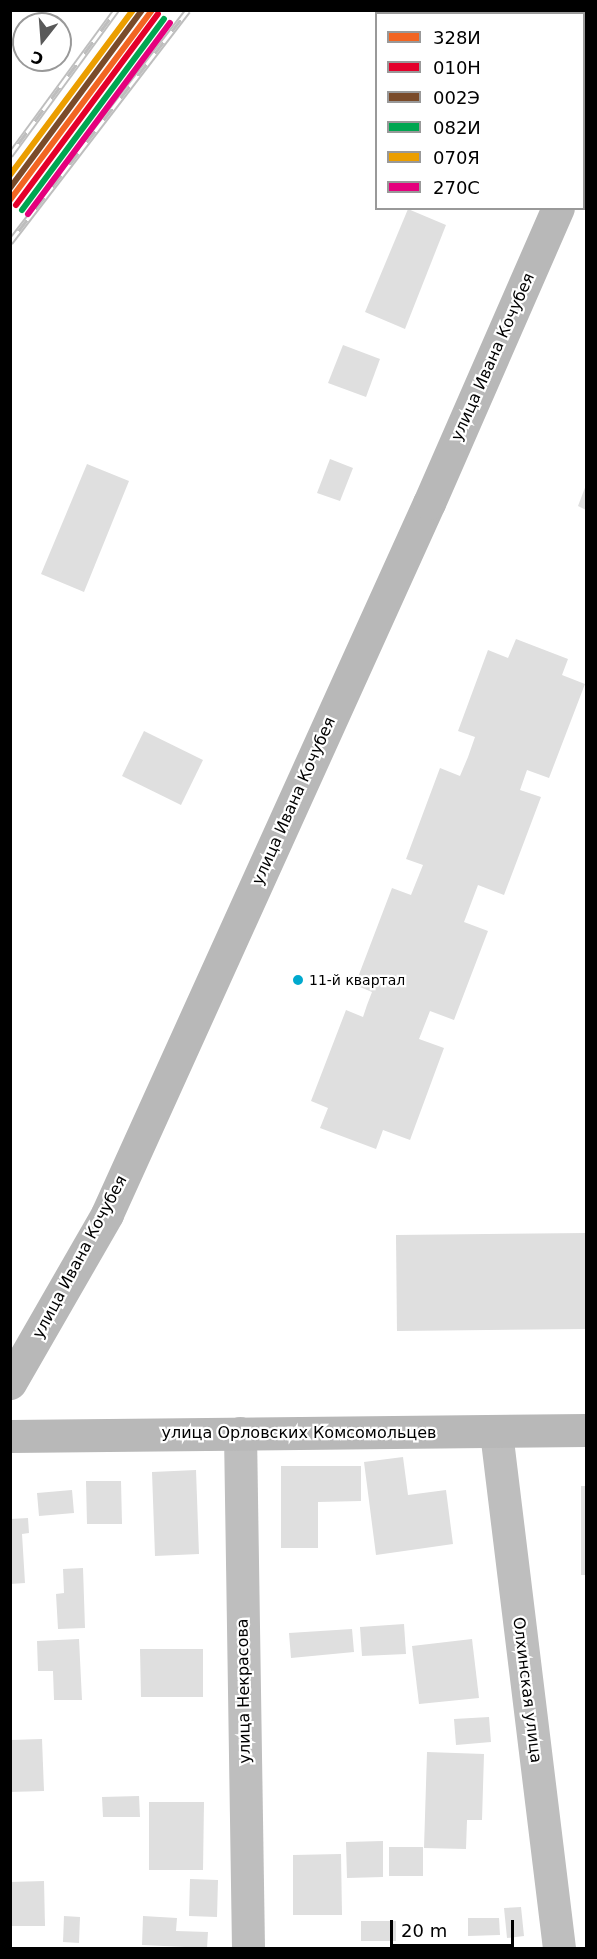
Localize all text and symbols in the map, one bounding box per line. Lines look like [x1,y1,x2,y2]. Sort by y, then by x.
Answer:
north arrow [12,12,72,72]
legend [375,12,585,210]
text: 328И [433,27,481,48]
text: С [29,47,46,69]
text: 010Н [433,57,481,78]
text: 002Э [433,87,480,108]
text: 082И [433,117,481,138]
text: 070Я [433,147,480,168]
text: 270С [433,177,480,198]
street label: улица Ивана Кочубея [447,270,539,444]
street label: улица Ивана Кочубея [248,714,340,888]
place label: 11-й квартал [309,972,405,988]
marker: 11-й квартал [292,974,304,986]
street label: улица Ивана Кочубея [29,1172,131,1342]
street label: улица Орловских Комсомольцев [162,1423,436,1443]
street label: Олхинская улица [509,1616,545,1764]
street label: улица Некрасова [233,1618,255,1764]
scale bar [393,1908,518,1946]
text: 20 m [401,1920,447,1941]

